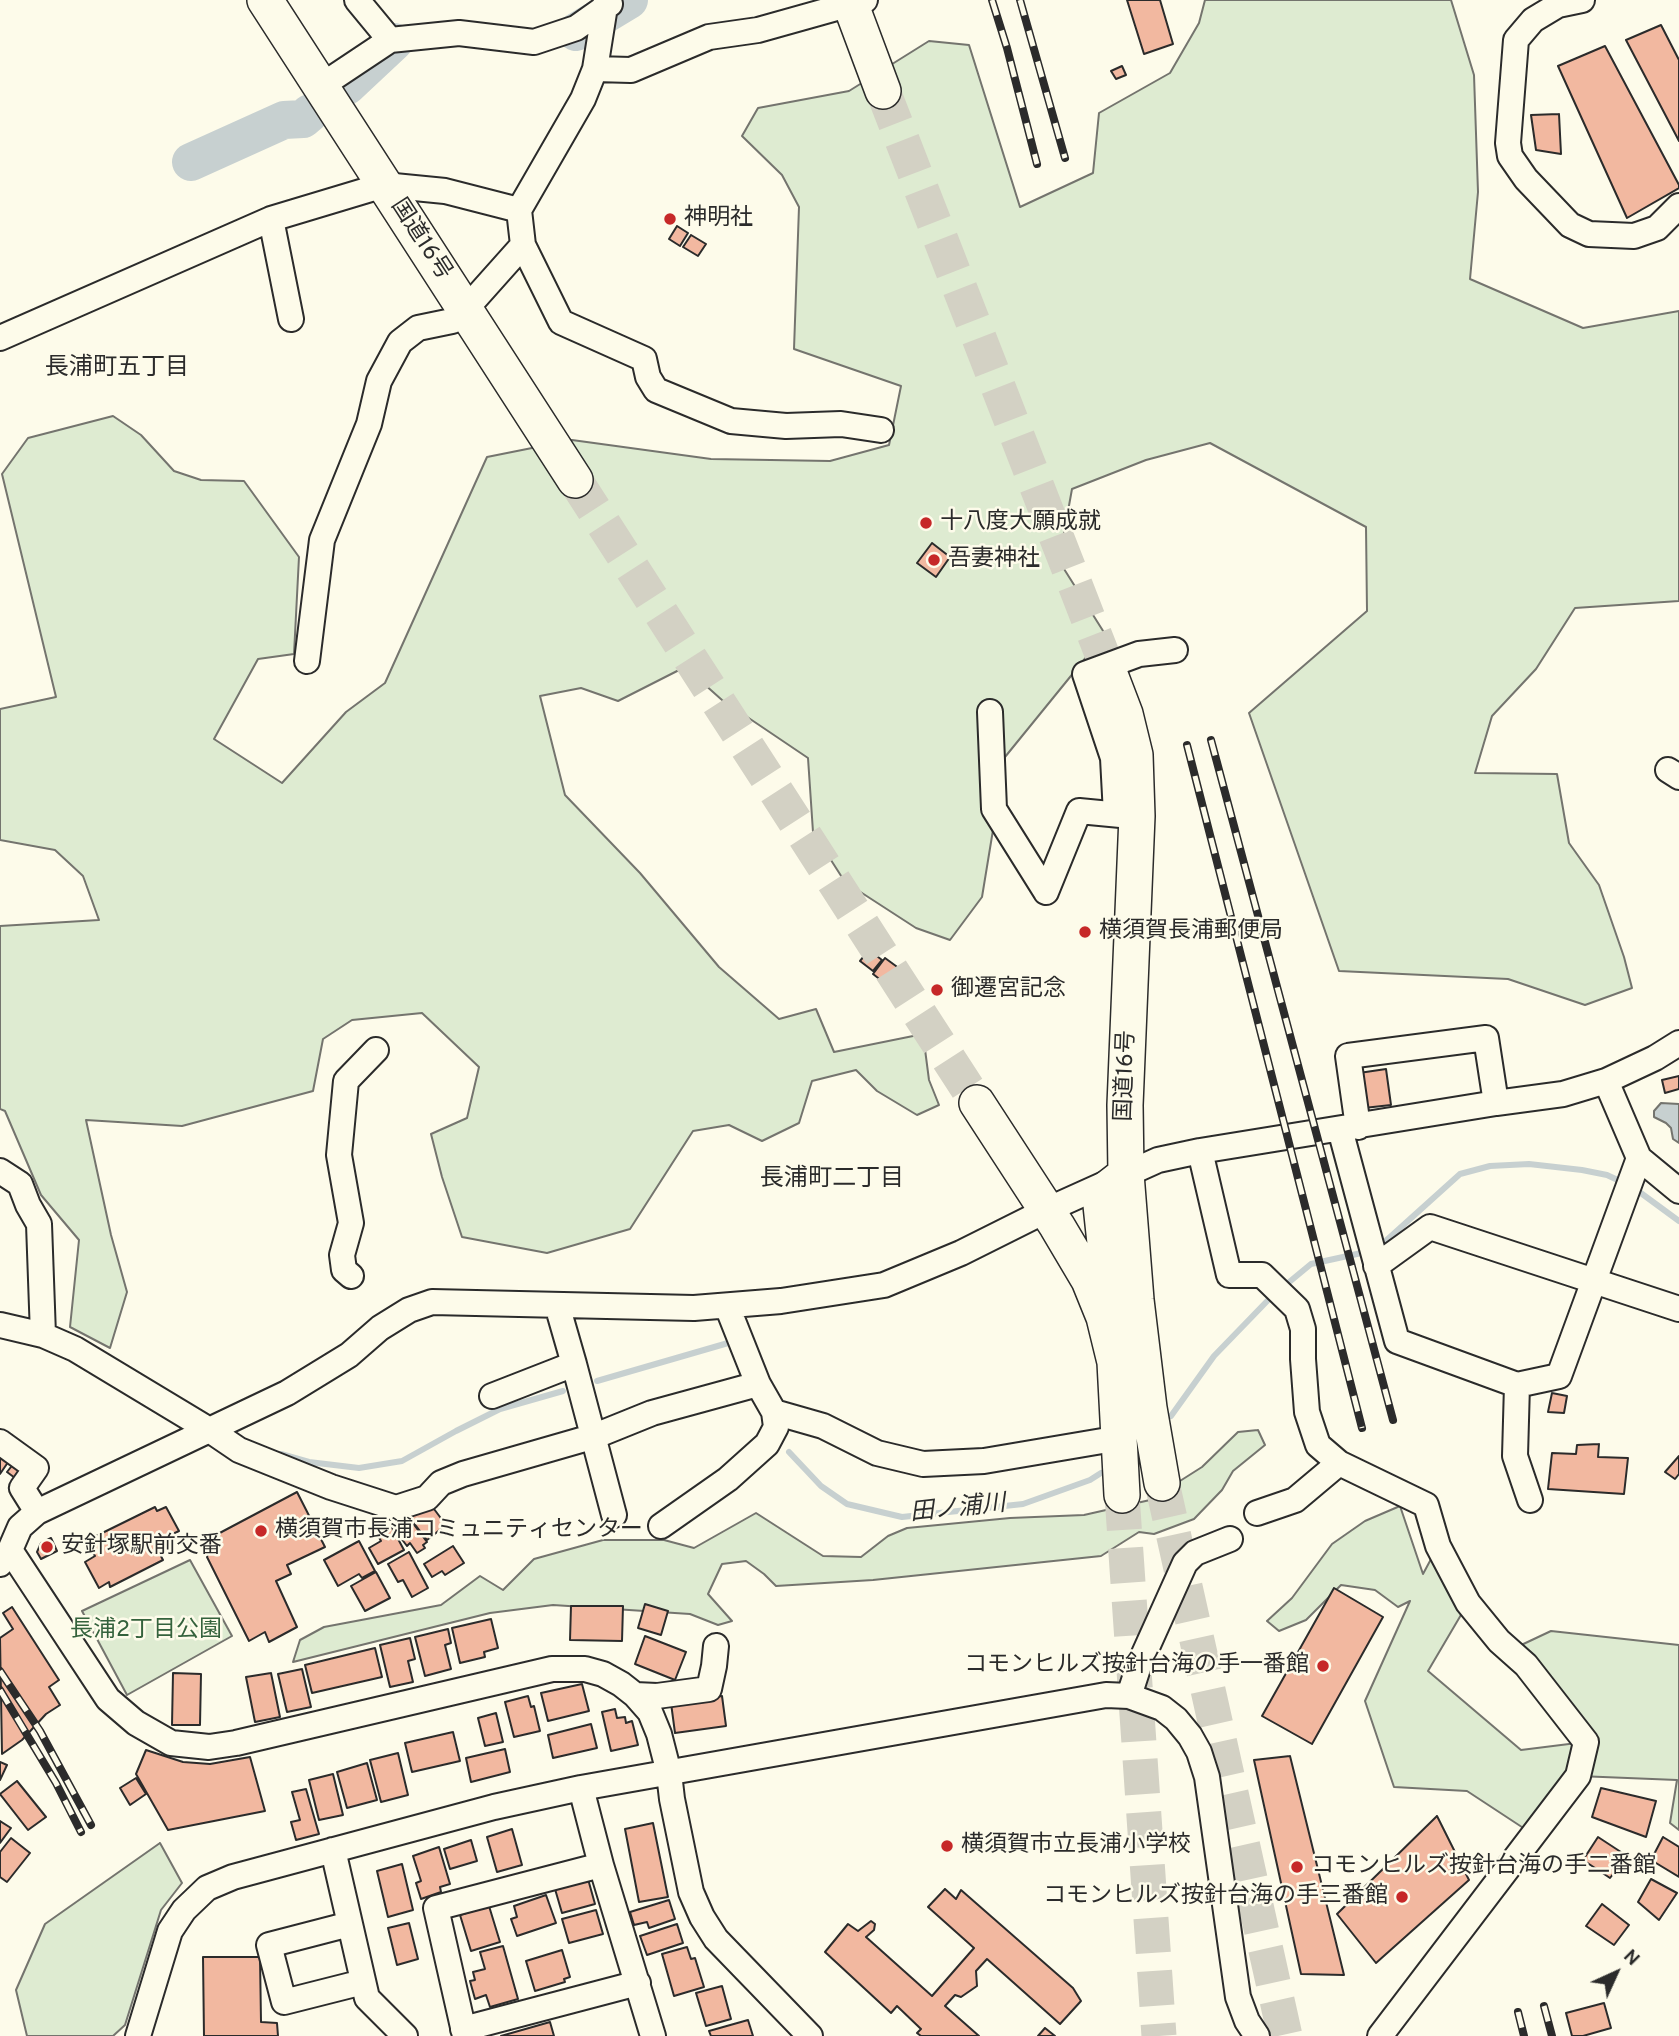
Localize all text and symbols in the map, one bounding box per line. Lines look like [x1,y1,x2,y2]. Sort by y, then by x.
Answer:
street label: 国道16号 [384,194,456,286]
place label: 神明社 [684,205,753,233]
marker: 神明社 [662,211,678,227]
district label: 長浦町五丁目 [45,355,189,383]
place label: 十八度大願成就 [940,509,1101,537]
marker: 十八度大願成就 [918,515,934,531]
place label: 吾妻神社 [948,546,1040,574]
marker: 吾妻神社 [926,552,942,568]
place label: 横須賀長浦郵便局 [1099,918,1283,946]
marker: 横須賀長浦郵便局 [1077,924,1093,940]
place label: 御遷宮記念 [951,976,1066,1004]
marker: 御遷宮記念 [929,982,945,998]
street label: 国道16号 [1112,1030,1142,1122]
district label: 長浦町二丁目 [760,1166,904,1194]
water label: 田ノ浦川 [909,1491,1007,1529]
place label: 横須賀市長浦コミュニティセンター [275,1517,643,1545]
marker: 横須賀市長浦コミュニティセンター [253,1523,269,1539]
place label: 安針塚駅前交番 [61,1533,222,1561]
marker: 安針塚駅前交番 [39,1539,55,1555]
park label: 長浦2丁目公園 [70,1617,222,1645]
place label: コモンヒルズ按針台海の手一番館 [964,1652,1309,1680]
marker: コモンヒルズ按針台海の手一番館 [1315,1658,1331,1674]
place label: 横須賀市立長浦小学校 [961,1832,1191,1860]
marker: 横須賀市立長浦小学校 [939,1838,955,1854]
place label: コモンヒルズ按針台海の手二番館 [1311,1853,1656,1881]
marker: コモンヒルズ按針台海の手二番館 [1289,1859,1305,1875]
place label: コモンヒルズ按針台海の手三番館 [1043,1883,1388,1911]
marker: コモンヒルズ按針台海の手三番館 [1394,1889,1410,1905]
north arrow [1581,1938,1651,2008]
text: N [1618,1945,1644,1971]

